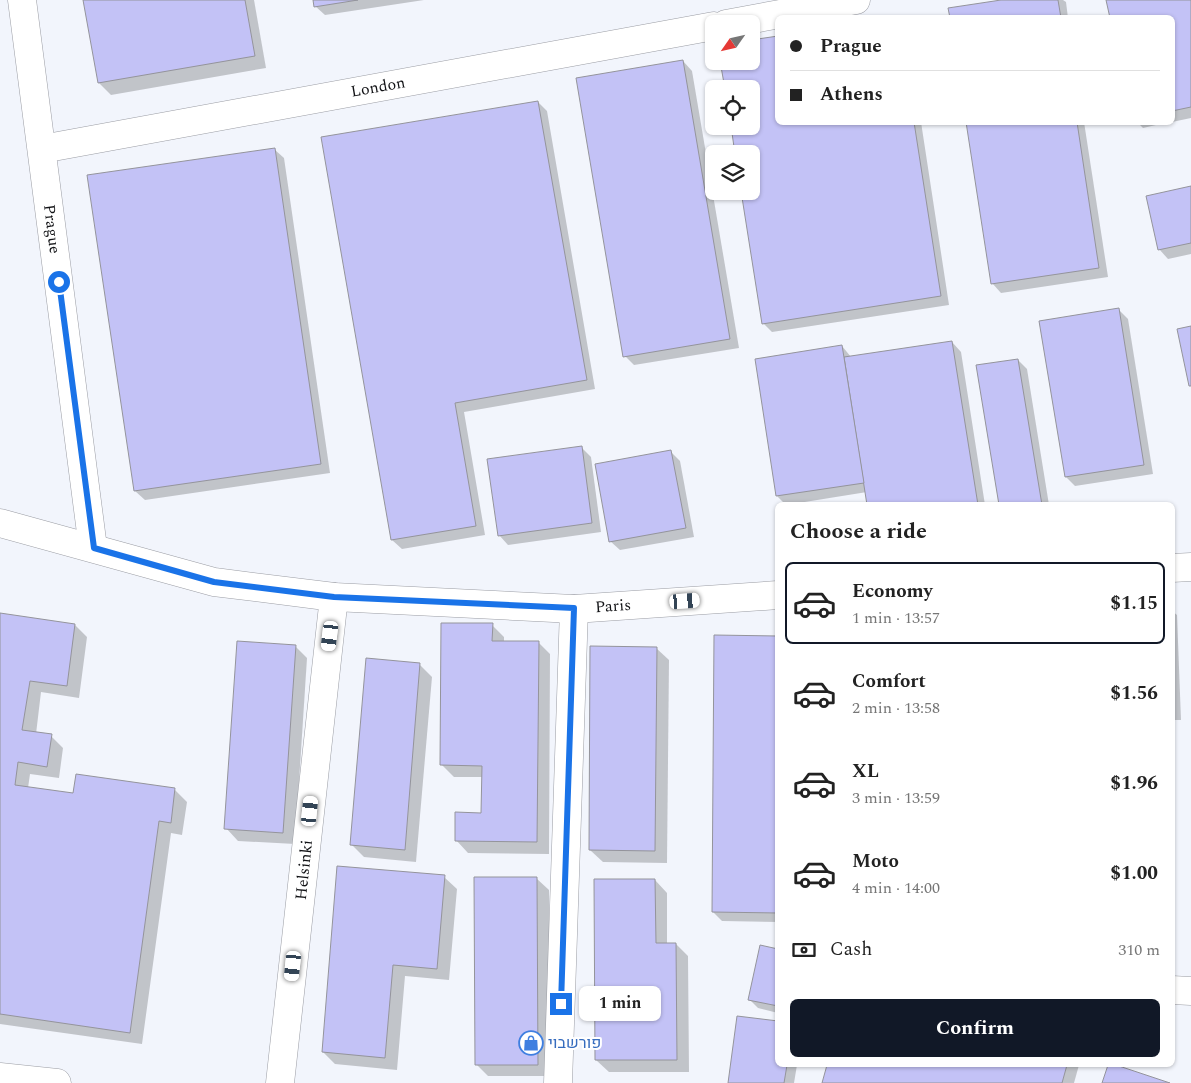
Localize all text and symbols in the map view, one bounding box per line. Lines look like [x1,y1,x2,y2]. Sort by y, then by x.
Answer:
north arrow [705,15,760,70]
map controls [705,15,760,200]
text: Prague [820,32,882,61]
street label: London [349,70,407,104]
button: locate [705,80,760,135]
text: Athens [820,80,883,109]
button: layers [705,145,760,200]
street label: Prague [37,203,67,255]
route start [48,271,70,293]
text: Choose a ride [790,515,927,548]
text: Economy [852,577,933,606]
icon: car [792,581,837,626]
text: $1.15 [1110,589,1158,618]
car [669,592,700,610]
street label: Paris [594,593,632,619]
text: 1 min · 13:57 [852,606,940,630]
car [320,620,339,652]
text: Comfort [852,667,926,696]
icon: car [792,671,837,716]
text: $1.56 [1110,679,1158,708]
text: 2 min · 13:58 [852,696,940,720]
text: XL [852,757,879,786]
icon: car [792,761,837,806]
text: $1.96 [1110,769,1158,798]
text: 3 min · 13:59 [852,786,940,810]
car [300,795,319,827]
street label: Helsinki [289,839,319,901]
text: Moto [852,847,899,876]
icon: car [792,851,837,896]
text: $1.00 [1110,859,1158,888]
text: 4 min · 14:00 [852,876,940,900]
text: Cash [830,935,872,964]
icon: cash [790,936,818,964]
text: 310 m [1118,938,1160,962]
car [283,950,302,982]
callout: 1 min [578,986,661,1022]
text: 1 min [599,991,641,1015]
route end [550,993,572,1015]
button: Confirm [790,999,1160,1057]
shop icon: פורשבוי [518,1030,544,1056]
place label: פורשבוי [548,1031,601,1055]

